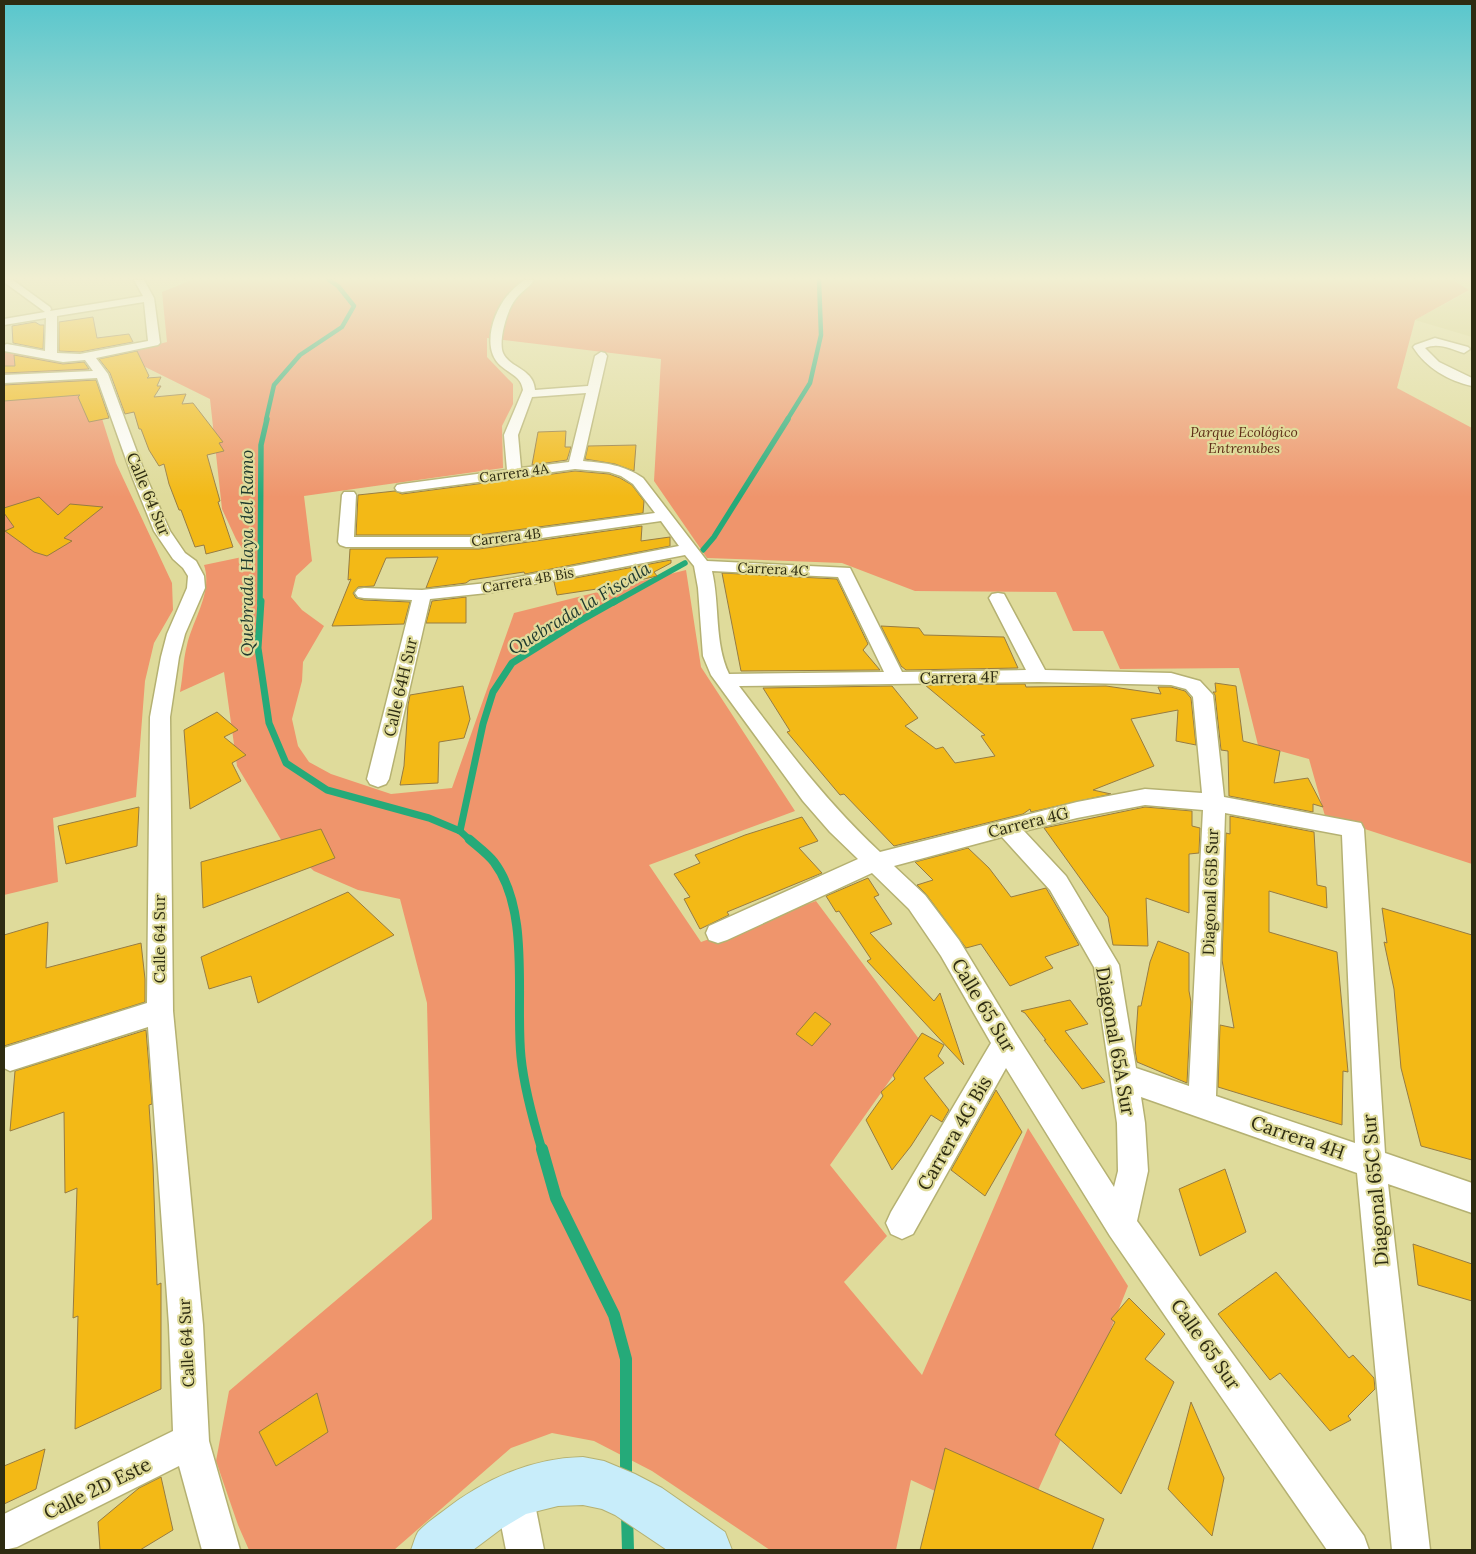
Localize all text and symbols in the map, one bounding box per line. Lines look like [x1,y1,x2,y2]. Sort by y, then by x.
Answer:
park label: Parque Ecológico Entrenubes [1190,423,1298,457]
street label: Calle 64 Sur [122,449,176,539]
water label: Quebrada Haya del Ramo [235,449,258,657]
street label: Carrera 4A [478,459,550,487]
street label: Carrera 4B [470,524,542,550]
water label: Quebrada la Fiscala [504,556,654,660]
street label: Carrera 4C [737,558,809,580]
street label: Carrera 4B Bis [481,563,575,597]
street label: Calle 64H Sur [379,635,421,739]
street label: Carrera 4F [920,666,999,688]
street label: Carrera 4G [986,802,1070,842]
street label: Diagonal 65B Sur [1198,828,1222,956]
street label: Calle 64 Sur [149,895,169,983]
street label: Calle 65 Sur [947,954,1022,1057]
street label: Diagonal 65A Sur [1091,965,1141,1118]
street label: Carrera 4G Bis [912,1071,997,1194]
street label: Carrera 4H [1248,1110,1348,1164]
street label: Diagonal 65C Sur [1356,1112,1394,1267]
street label: Calle 65 Sur [1166,1294,1246,1395]
street label: Calle 64 Sur [174,1298,198,1388]
street label: Calle 2D Este [39,1452,155,1524]

